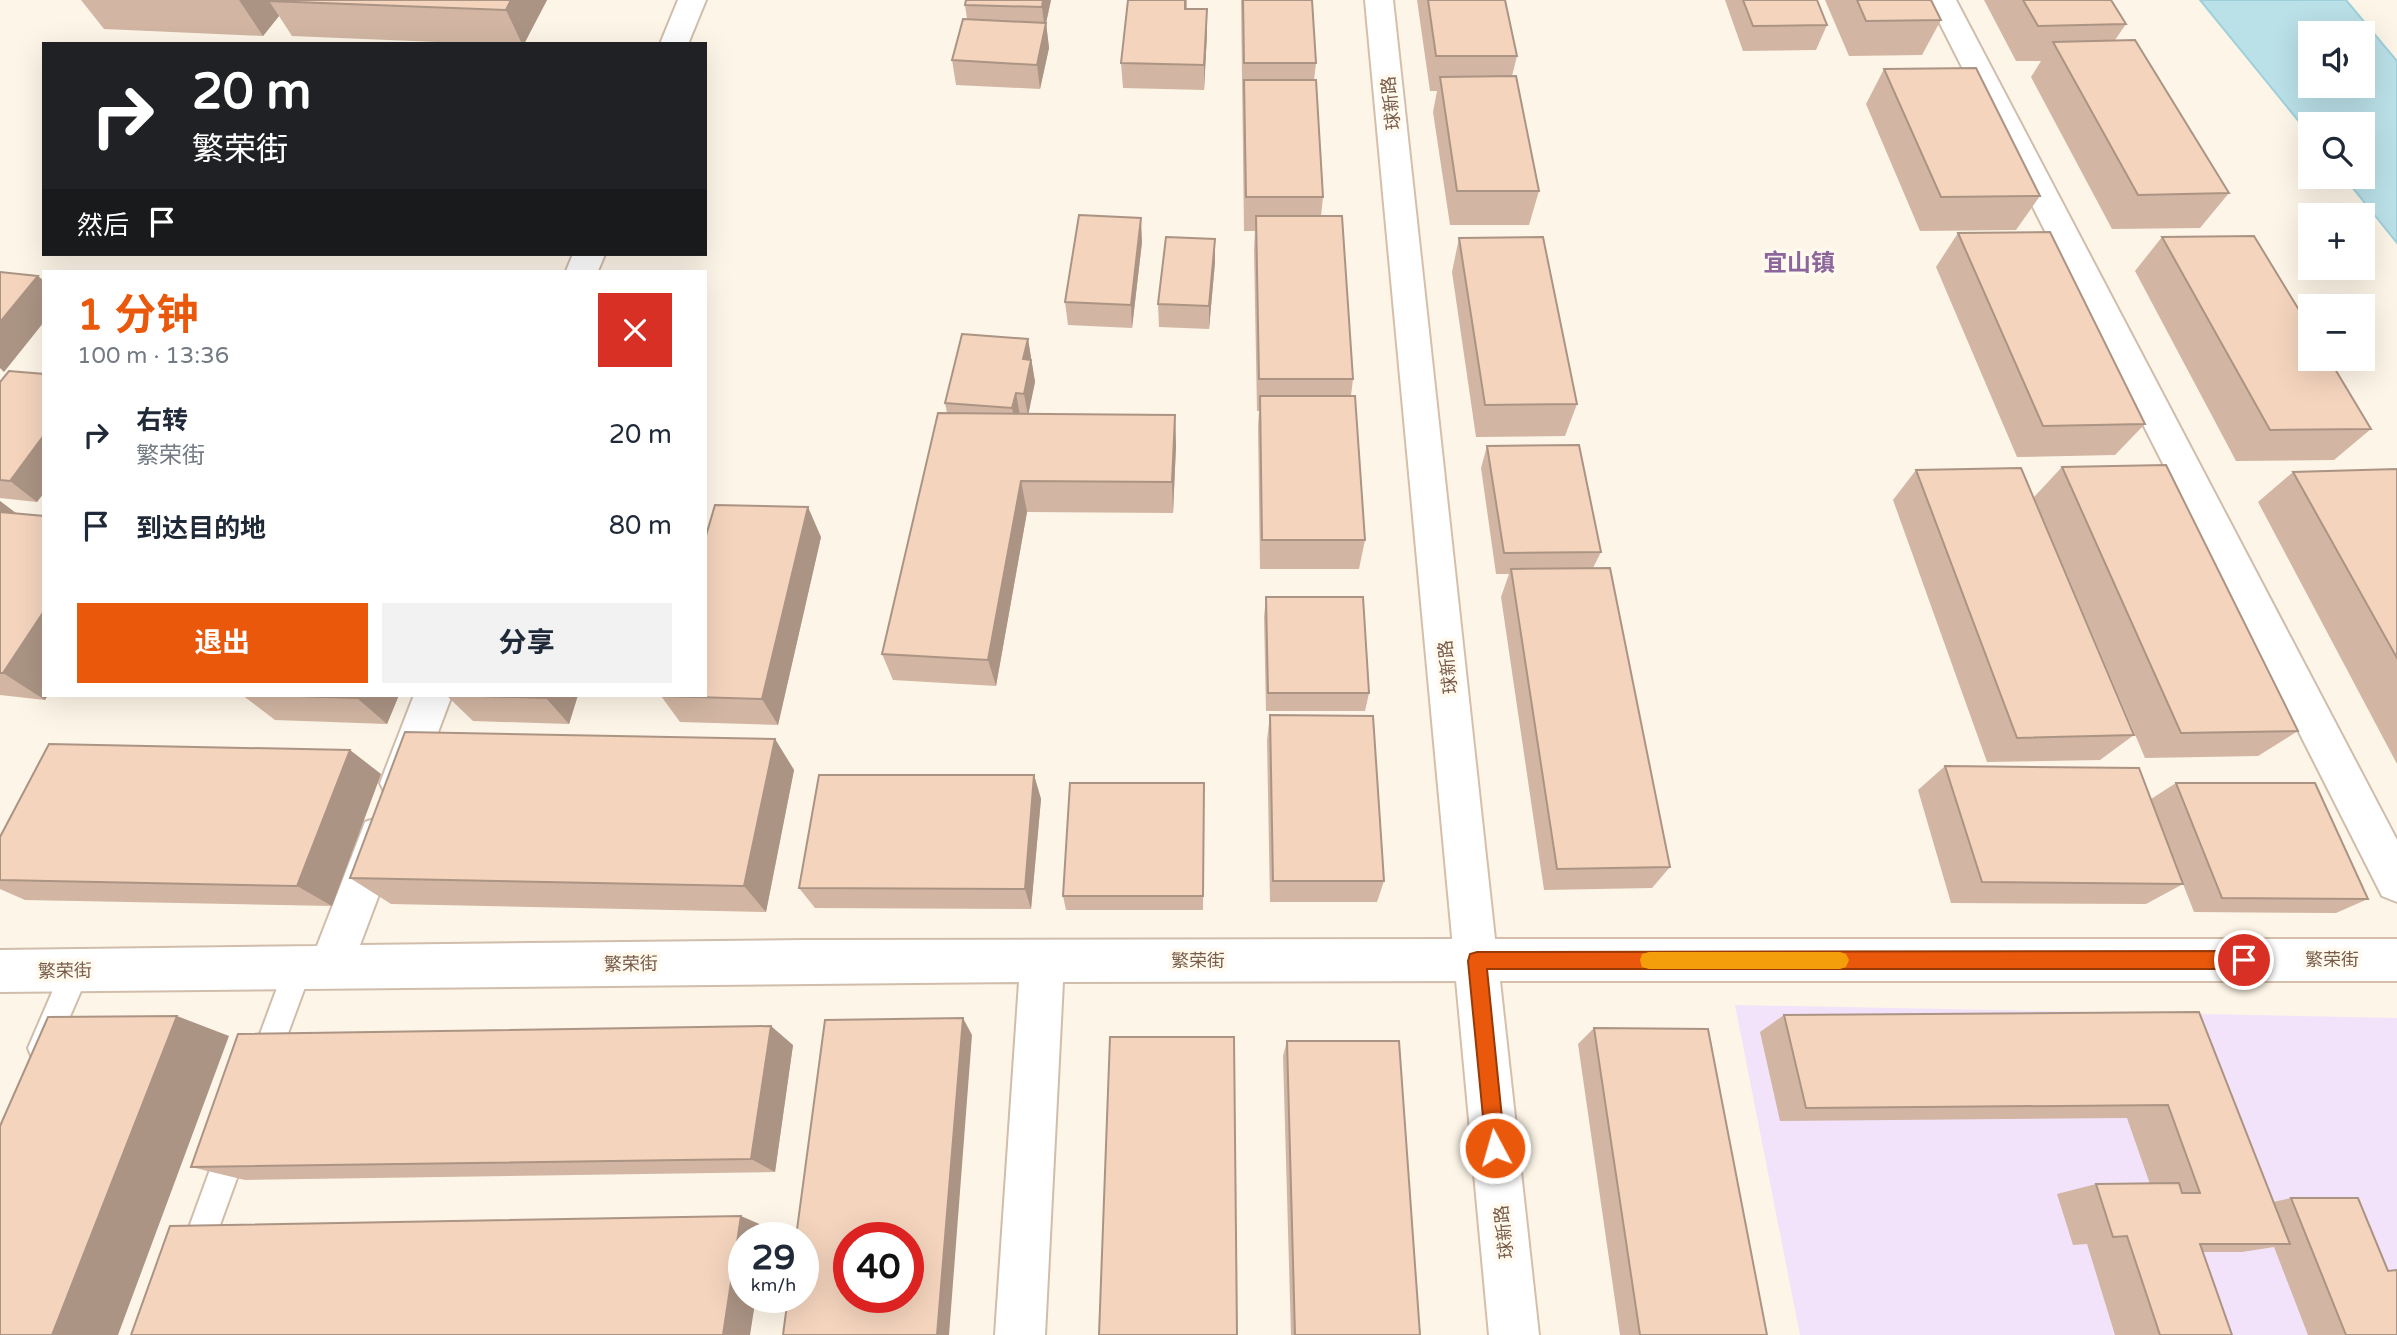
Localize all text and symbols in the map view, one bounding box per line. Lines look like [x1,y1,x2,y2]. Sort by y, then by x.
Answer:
map controls [2298,21,2375,371]
button: sound [2298,21,2375,98]
text: 20 m [192,63,311,122]
icon: right [77,70,168,161]
street label: 球新路 [1377,75,1405,131]
button: search [2298,112,2375,189]
text: 繁荣街 [192,131,288,169]
icon: arrive [143,203,181,241]
button: + [2298,203,2375,280]
text: 然后 [77,210,129,241]
district label: 宜山镇 [1763,249,1835,278]
text: 1 分钟 [77,290,198,341]
button: close [598,293,672,367]
button: − [2298,294,2375,371]
text: 100 m · 13:36 [77,342,229,370]
text: 右转 [136,405,188,436]
icon: right [77,416,115,454]
text: 20 m [609,419,672,450]
text: 繁荣街 [136,442,205,470]
icon: arrive [77,507,115,545]
text: 80 m [609,510,672,541]
text: 到达目的地 [136,513,266,544]
button: 退出 [77,603,368,683]
button: 分享 [382,603,672,683]
street label: 球新路 [1434,639,1462,695]
pin [2214,930,2274,990]
icon: arrive [2225,941,2263,979]
street label: 繁荣街 [2305,949,2359,971]
street label: 繁荣街 [1171,950,1225,972]
street label: 繁荣街 [604,953,658,975]
street label: 繁荣街 [38,960,92,982]
position arrow [1458,1111,1532,1185]
street label: 球新路 [1490,1204,1518,1260]
speed limit sign: 40 [833,1222,924,1313]
text: 29 [752,1237,795,1279]
text: km/h [751,1274,796,1296]

